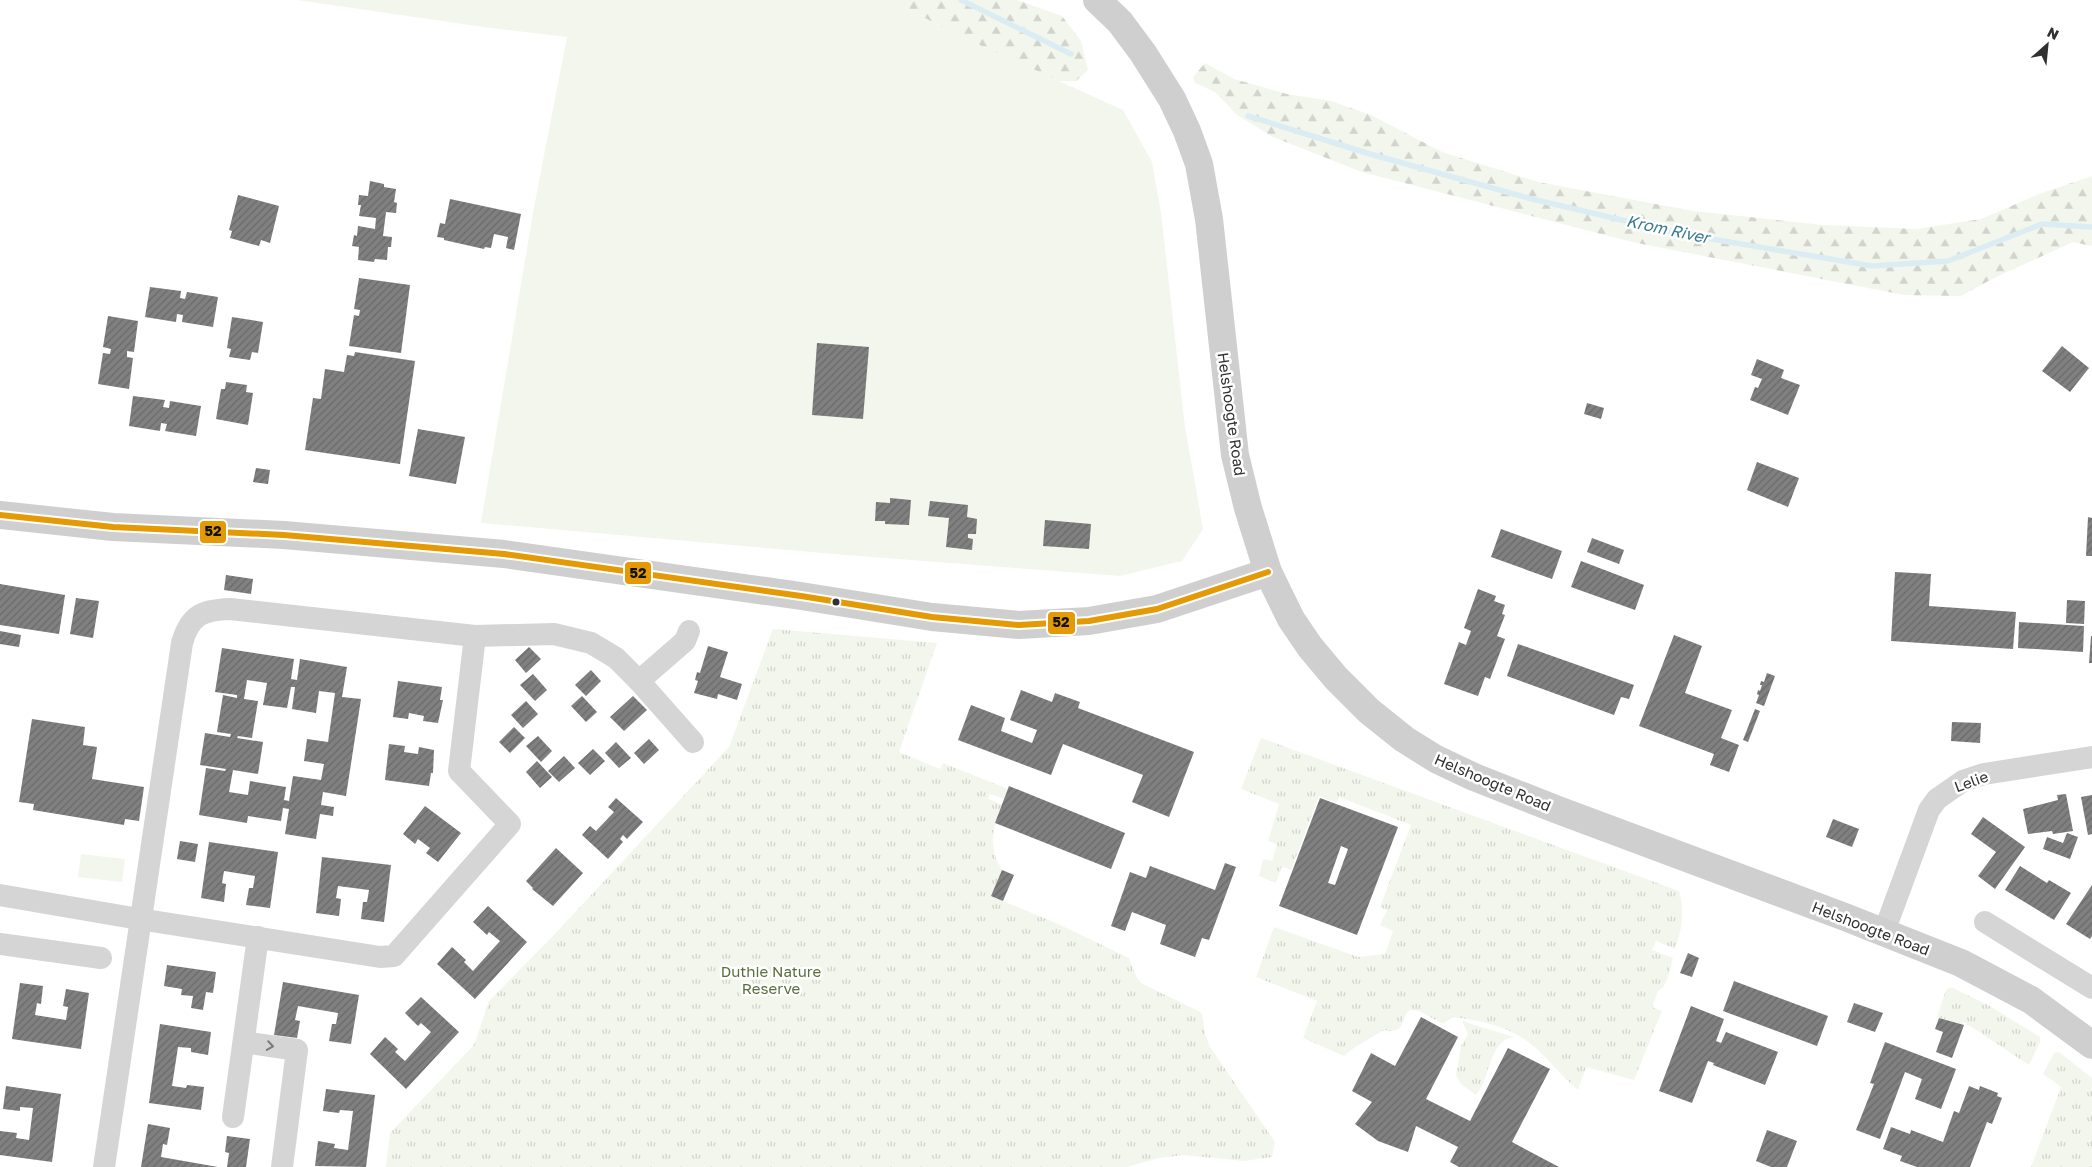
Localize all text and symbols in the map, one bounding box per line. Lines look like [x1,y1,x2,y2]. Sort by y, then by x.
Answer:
north arrow [2022,20,2072,70]
text: N [2045,23,2062,43]
water label: Krom River [1625,210,1714,248]
street label: Helshoogte Road [1214,351,1250,477]
line badge: 52 [199,520,227,544]
text: 52 [204,522,222,539]
line badge: 52 [624,561,652,585]
text: 52 [629,564,647,581]
unlabelled marker [831,597,841,607]
line badge: 52 [1047,611,1076,635]
text: 52 [1052,613,1070,630]
street label: Helshoogte Road [1432,749,1554,815]
street label: Lelie [1952,767,1991,795]
street label: Helshoogte Road [1810,897,1932,959]
park label: Duthie Nature Reserve [721,962,822,997]
one-way arrow [266,1040,275,1050]

